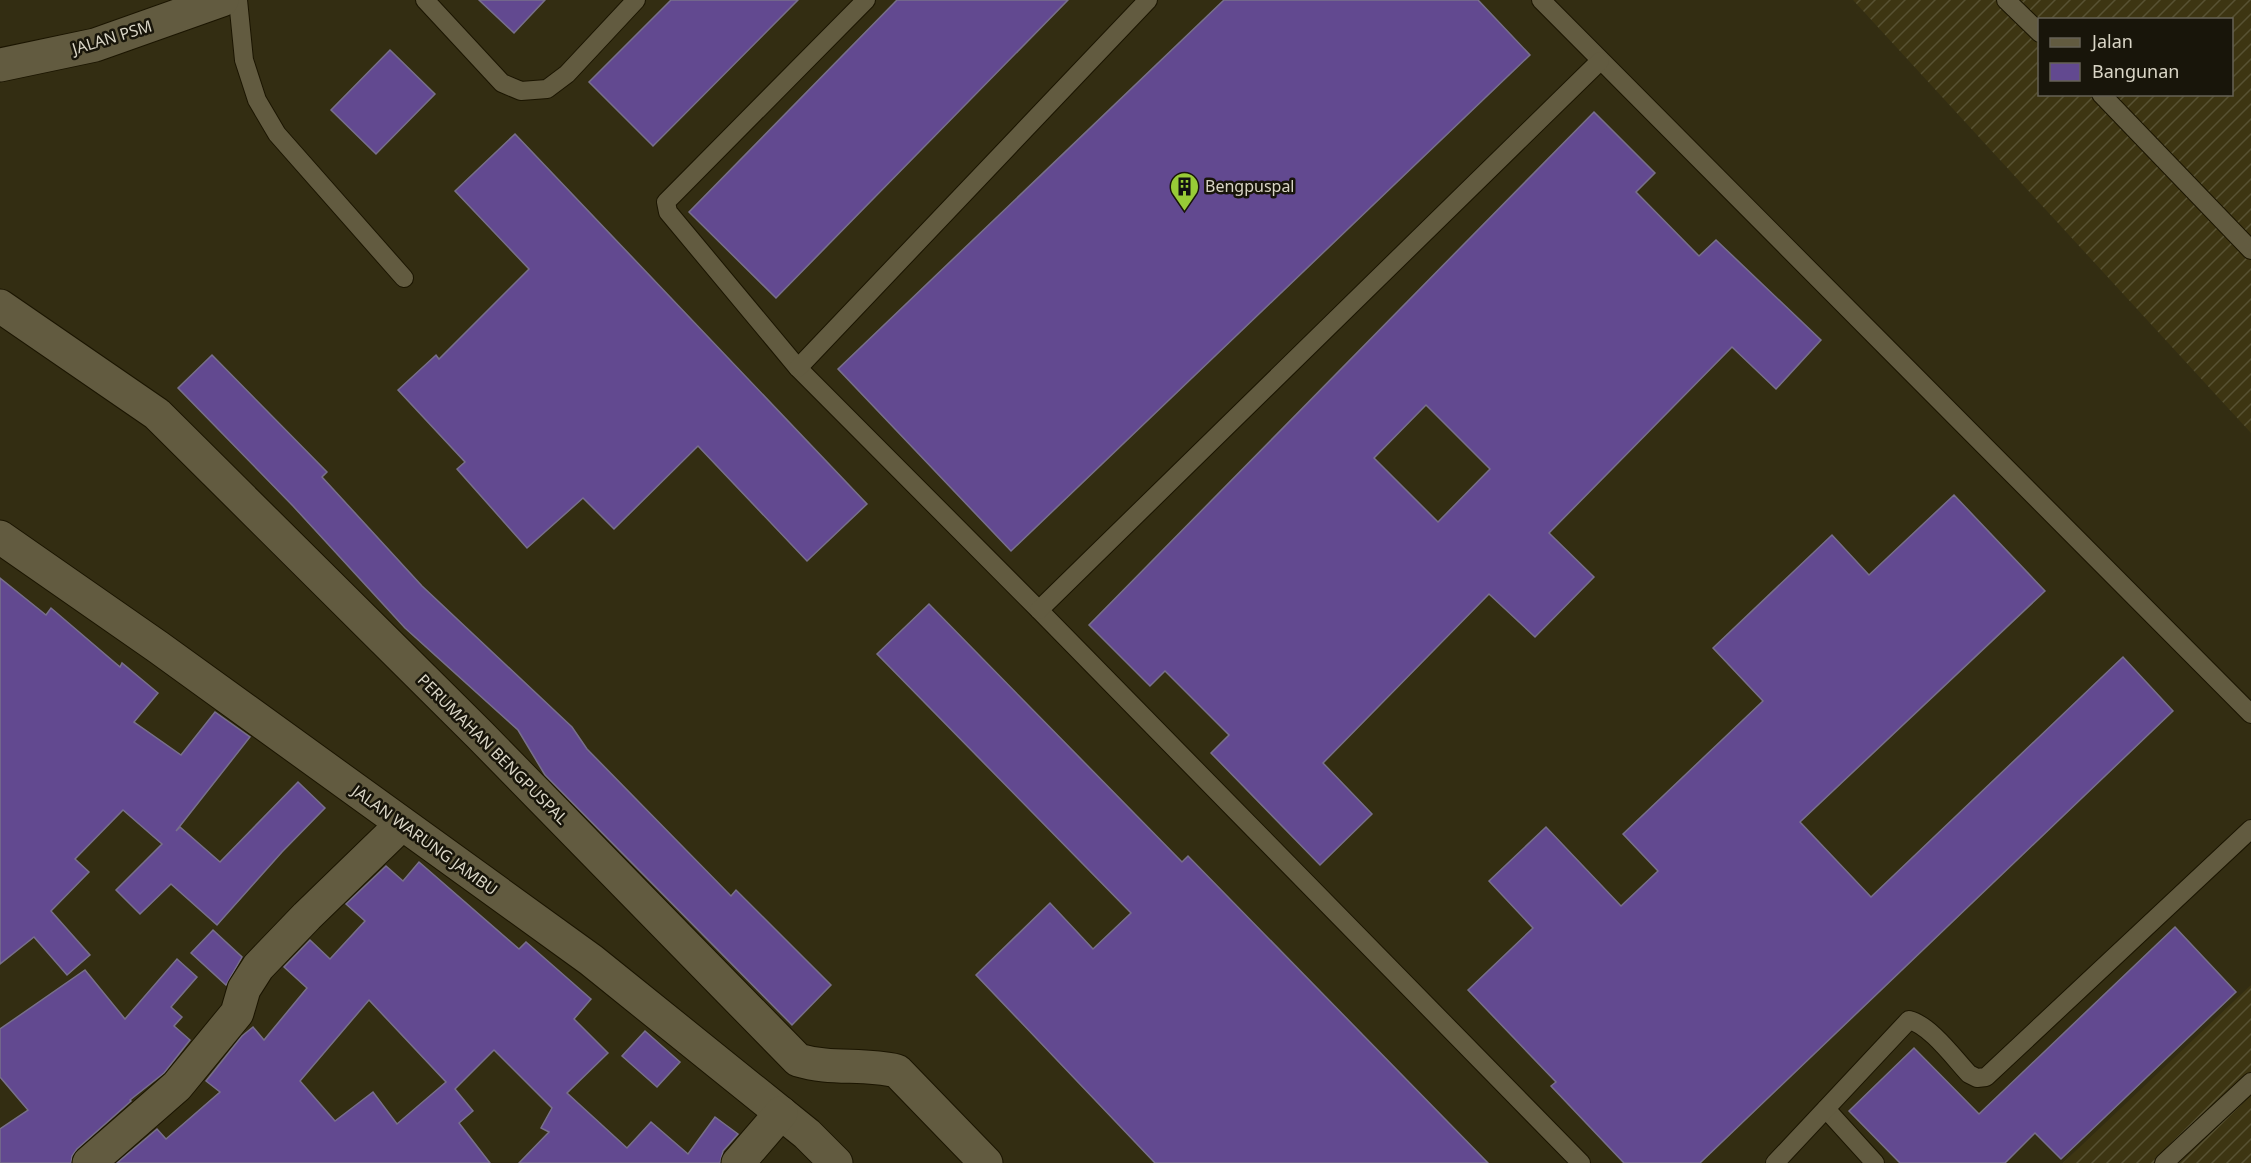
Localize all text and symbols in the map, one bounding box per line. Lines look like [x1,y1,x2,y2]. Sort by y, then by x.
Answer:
street label: JALAN PSM [67,14,155,60]
legend [2038,18,2233,96]
text: Jalan [2090,29,2133,53]
text: Bangunan [2092,59,2179,83]
building icon: Bengpuspal [1168,170,1200,212]
place label: Bengpuspal [1205,175,1295,197]
street label: PERUMAHAN BENGPUSPAL [413,669,573,829]
street label: JALAN WARUNG JAMBU [346,779,502,900]

